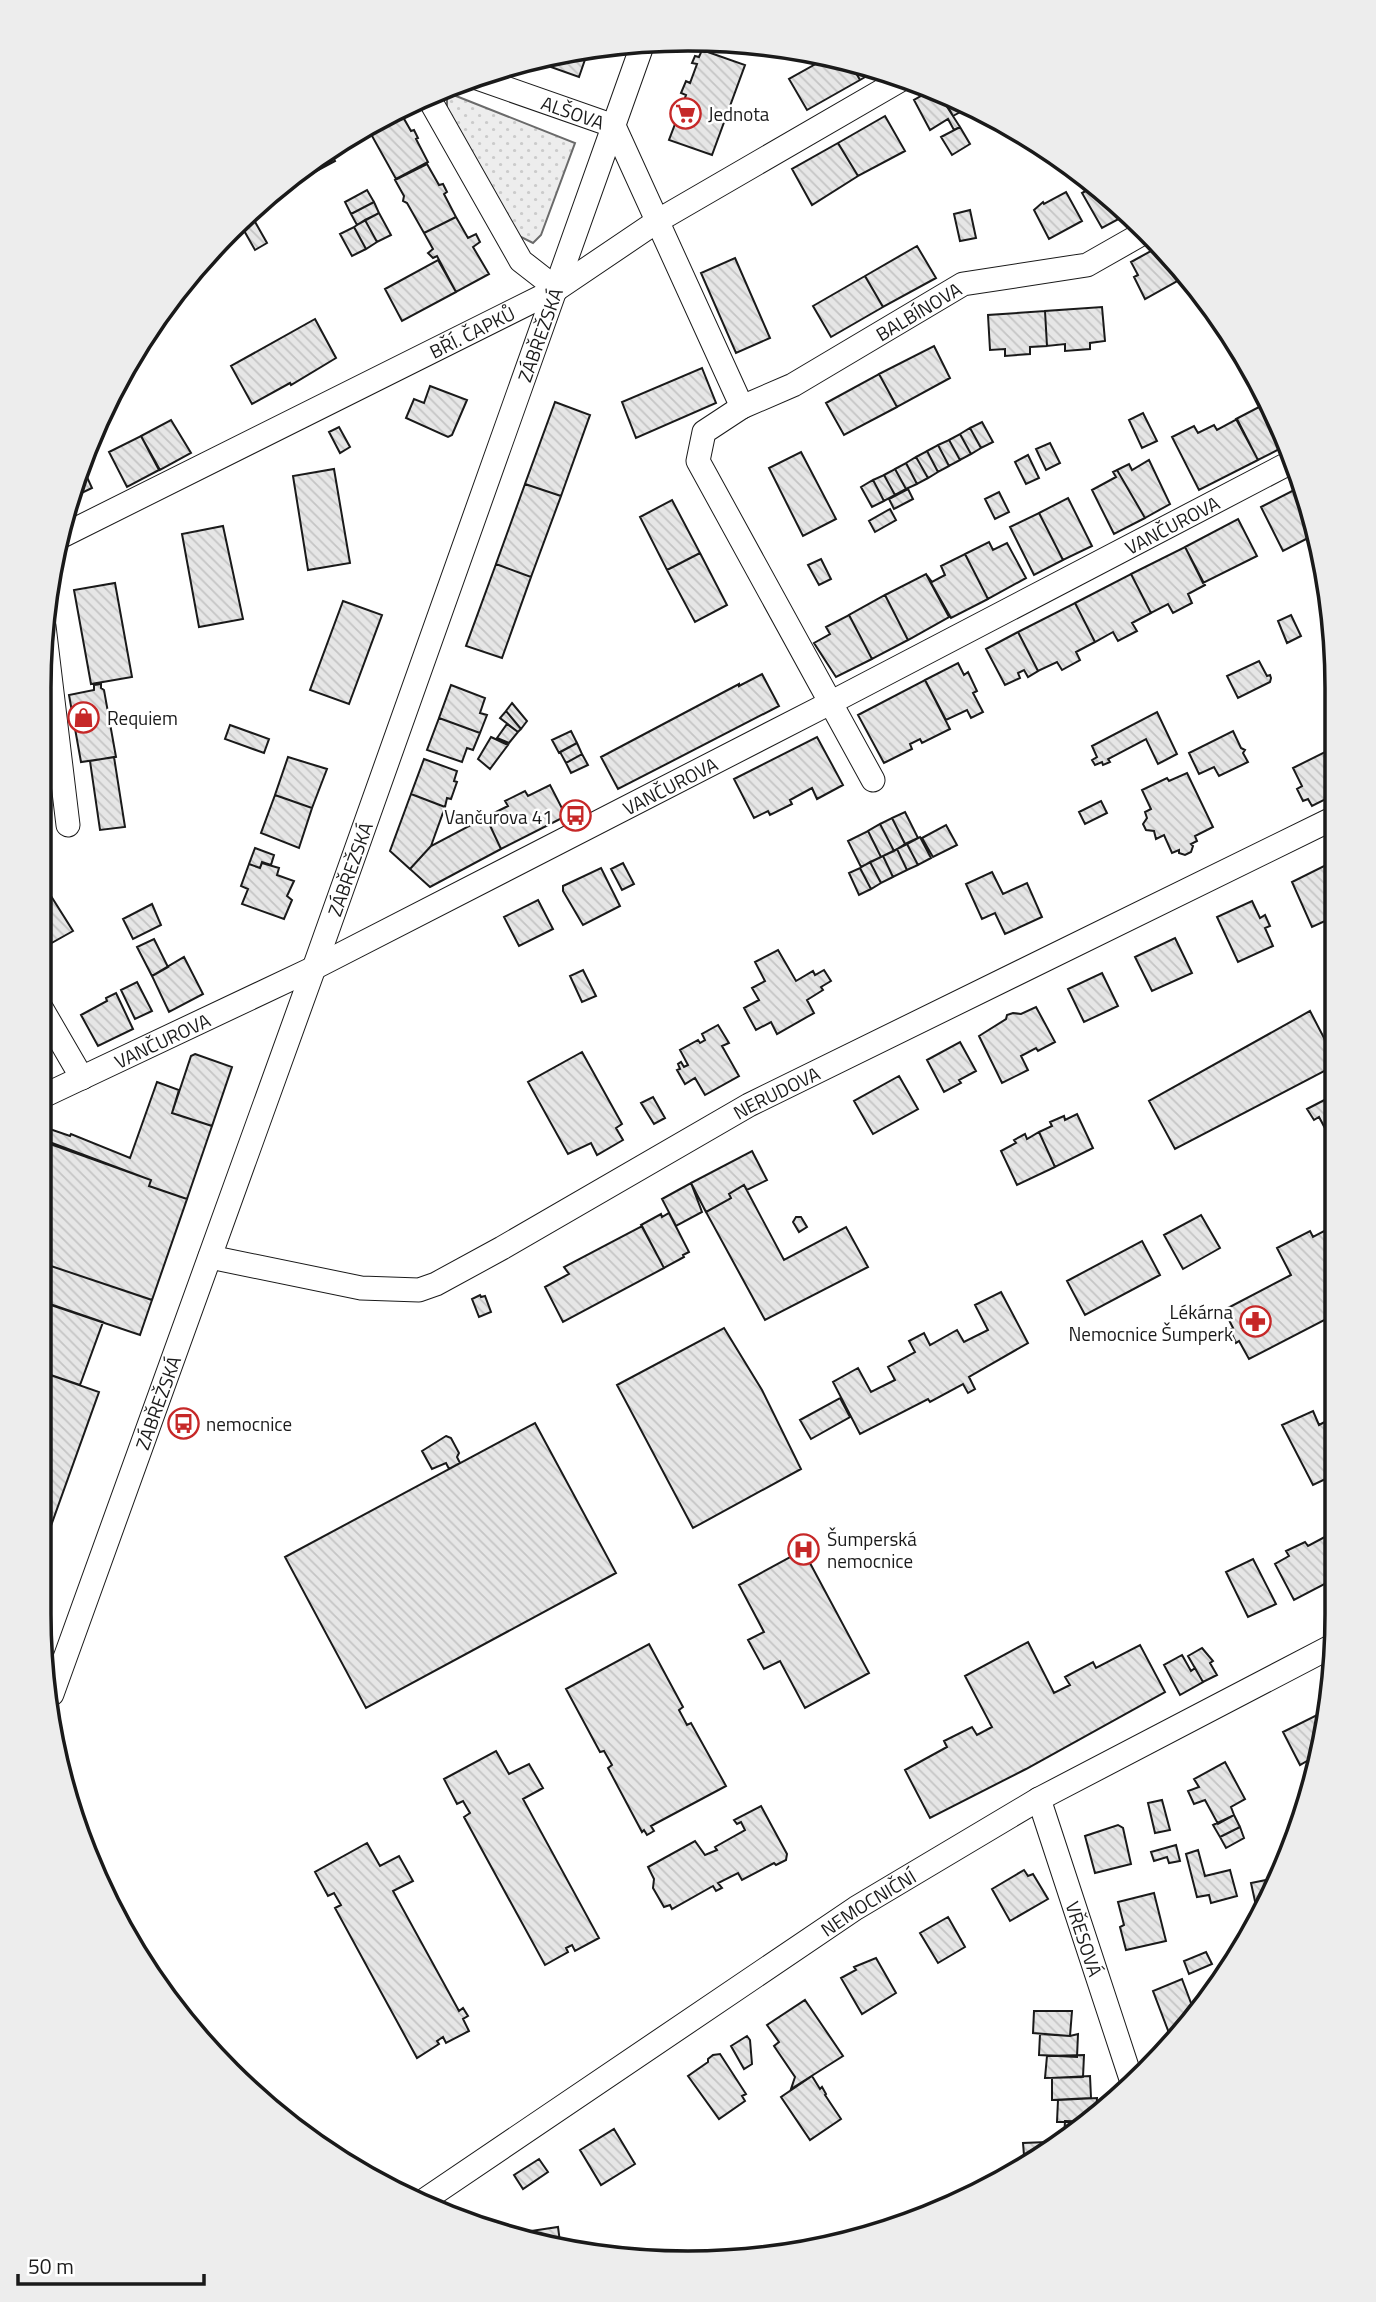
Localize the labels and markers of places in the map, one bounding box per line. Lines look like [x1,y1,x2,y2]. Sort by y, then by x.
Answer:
supermarket icon: Jednota [668,96,702,130]
place label: Jednota [708,99,770,128]
shop icon: Requiem [67,700,101,734]
place label: Requiem [107,703,178,732]
bus stop icon: Vančurova 41 [559,799,593,833]
place label: Vančurova 41 [444,802,553,831]
place label: Lékárna Nemocnice Šumperk [1069,1297,1233,1348]
pharmacy icon: Lékárna Nemocnice Šumperk [1239,1305,1273,1339]
bus stop icon: nemocnice [166,1406,200,1440]
place label: nemocnice [206,1409,292,1438]
place label: Šumperská nemocnice [827,1524,917,1575]
hospital icon: Šumperská nemocnice [787,1532,821,1566]

